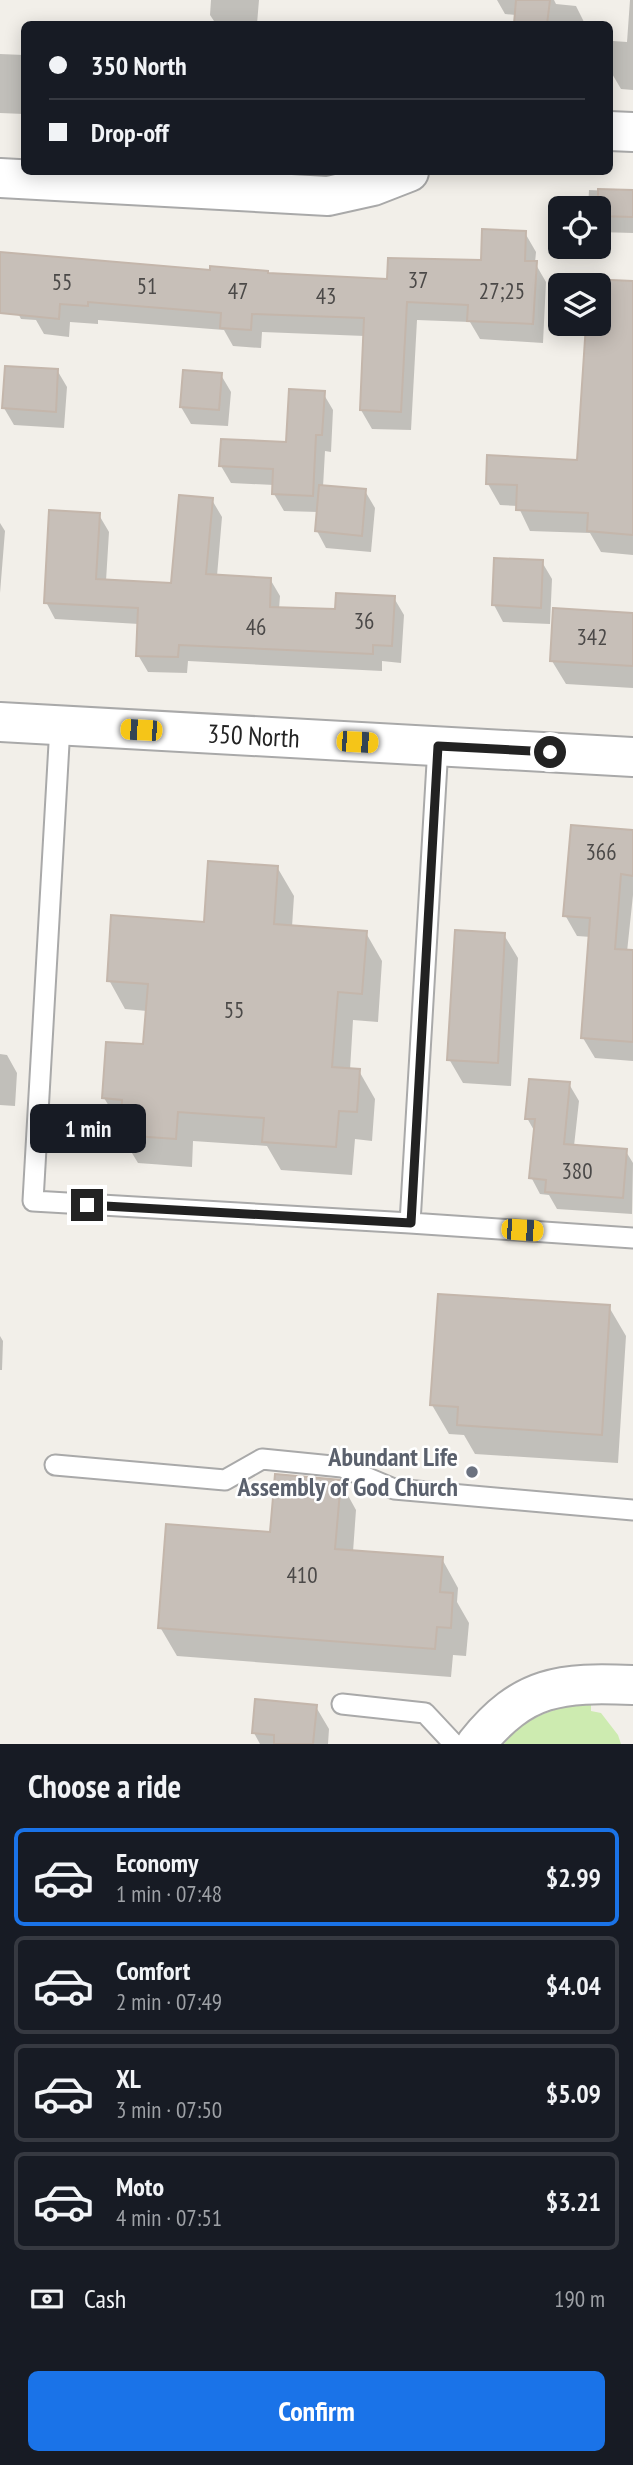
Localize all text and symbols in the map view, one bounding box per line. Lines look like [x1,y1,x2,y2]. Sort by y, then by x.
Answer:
text: 350 North [91,49,187,82]
text: Drop-off [91,116,169,149]
map controls [548,196,611,336]
button: locate [548,196,611,259]
house number: 37 [408,265,428,294]
house number: 55 [52,267,72,296]
house number: 51 [137,271,157,300]
button: layers [548,273,611,336]
house number: 47 [228,276,248,305]
house number: 27;25 [479,276,525,305]
house number: 43 [316,281,336,310]
house number: 36 [354,606,374,635]
house number: 46 [246,612,266,641]
house number: 342 [576,622,608,651]
street label: 350 North [207,717,301,755]
car [120,718,163,742]
car [336,730,379,754]
route start [534,736,566,768]
house number: 366 [585,837,617,866]
house number: 55 [224,995,244,1024]
callout: 1 min [29,1104,145,1152]
text: 1 min [65,1114,111,1143]
house number: 380 [561,1156,593,1185]
route end [71,1189,103,1221]
car [501,1218,544,1242]
place label: Abundant Life Assembly of God Church [237,1440,458,1503]
marker: Abundant Life Assembly of God Church [464,1464,480,1480]
house number: 410 [286,1560,318,1589]
text: Choose a ride [28,1765,181,1807]
icon: car [32,1846,95,1909]
text: Economy [116,1846,198,1879]
text: $2.99 [546,1861,601,1894]
text: 1 min · 07:48 [116,1879,222,1908]
icon: car [32,1954,95,2017]
text: Comfort [116,1954,190,1987]
text: $4.04 [546,1969,601,2002]
text: 2 min · 07:49 [116,1987,222,2016]
icon: car [32,2062,95,2125]
text: XL [116,2062,141,2095]
text: $5.09 [546,2077,601,2110]
text: 3 min · 07:50 [116,2095,222,2124]
icon: car [32,2170,95,2233]
text: Moto [116,2170,164,2203]
text: $3.21 [546,2185,601,2218]
text: 4 min · 07:51 [116,2203,222,2232]
icon: cash [28,2280,66,2318]
text: Cash [84,2282,126,2315]
text: 190 m [554,2284,605,2313]
button: Confirm [28,2371,605,2451]

